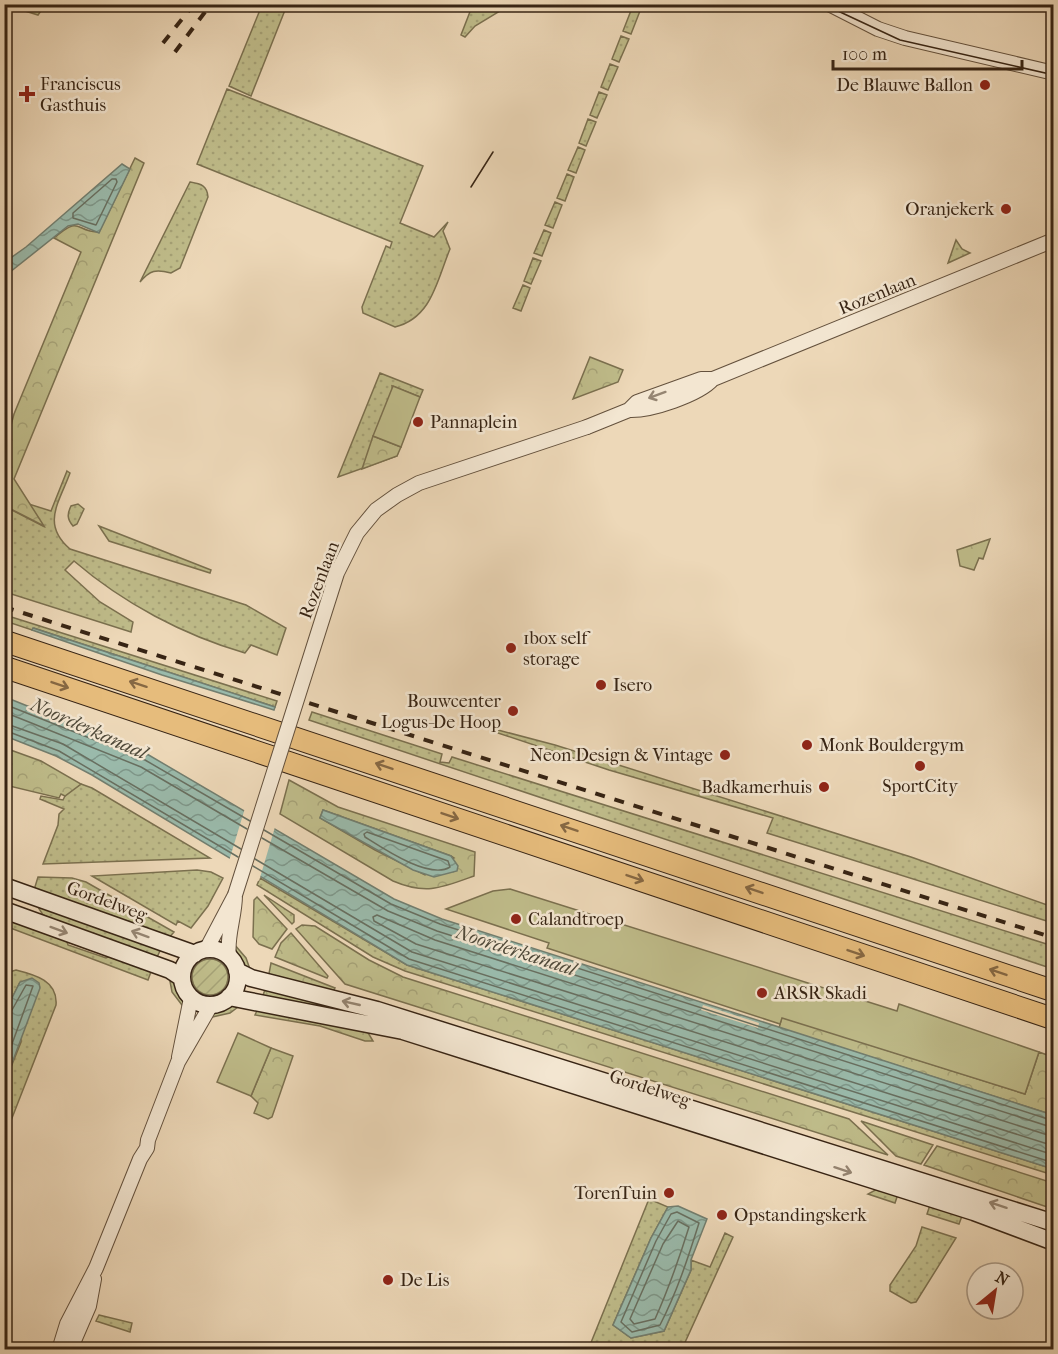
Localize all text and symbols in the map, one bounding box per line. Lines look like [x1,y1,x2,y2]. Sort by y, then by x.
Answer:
scale bar [833,33,1022,71]
text: 100 m [842,44,887,65]
place label: Franciscus Gasthuis [40,74,121,116]
place label: De Blauwe Ballon [836,75,974,96]
marker: De Blauwe Ballon [978,78,992,92]
marker: Franciscus Gasthuis [18,85,36,103]
place label: Oranjekerk [905,199,995,220]
marker: Oranjekerk [999,202,1013,216]
street label: Rozenlaan [836,269,919,319]
one-way arrow [649,390,667,401]
place label: Pannaplein [430,412,518,433]
marker: Pannaplein [411,415,425,429]
street label: Rozenlaan [295,538,344,622]
place label: 1box self storage [523,628,591,670]
marker: 1box self storage [504,641,518,655]
place label: Isero [613,675,652,696]
one-way arrow [129,678,148,689]
marker: Isero [594,678,608,692]
one-way arrow [50,680,69,691]
place label: Bouwcenter Logus-De Hoop [381,691,501,733]
water label: Noorderkanaal [26,692,152,765]
marker: Bouwcenter Logus-De Hoop [506,704,520,718]
place label: Monk Bouldergym [819,735,964,756]
marker: Monk Bouldergym [800,738,814,752]
place label: Neon Design & Vintage [530,745,713,766]
marker: Neon Design & Vintage [718,748,732,762]
marker: SportCity [913,759,927,773]
one-way arrow [375,760,394,771]
place label: SportCity [882,776,959,797]
place label: Badkamerhuis [701,777,812,798]
marker: Badkamerhuis [817,780,831,794]
one-way arrow [440,811,459,822]
one-way arrow [560,822,579,833]
one-way arrow [625,874,644,885]
street label: Gordelweg [64,877,150,926]
one-way arrow [745,884,764,895]
place label: Calandtroep [528,909,624,930]
marker: Calandtroep [509,912,523,926]
water label: Noorderkanaal [452,920,581,981]
one-way arrow [50,925,68,936]
one-way arrow [131,928,150,939]
one-way arrow [846,948,865,959]
one-way arrow [989,966,1008,977]
place label: ARSR Skadi [773,983,868,1004]
marker: ARSR Skadi [755,986,769,1000]
one-way arrow [341,997,361,1008]
street label: Gordelweg [607,1065,693,1112]
one-way arrow [833,1165,852,1176]
place label: TorenTuin [574,1183,658,1204]
marker: TorenTuin [662,1186,676,1200]
one-way arrow [989,1199,1008,1210]
place label: Opstandingskerk [734,1205,867,1226]
marker: Opstandingskerk [715,1208,729,1222]
north arrow [965,1261,1025,1321]
text: N [992,1267,1013,1290]
place label: De Lis [400,1270,450,1291]
marker: De Lis [381,1273,395,1287]

